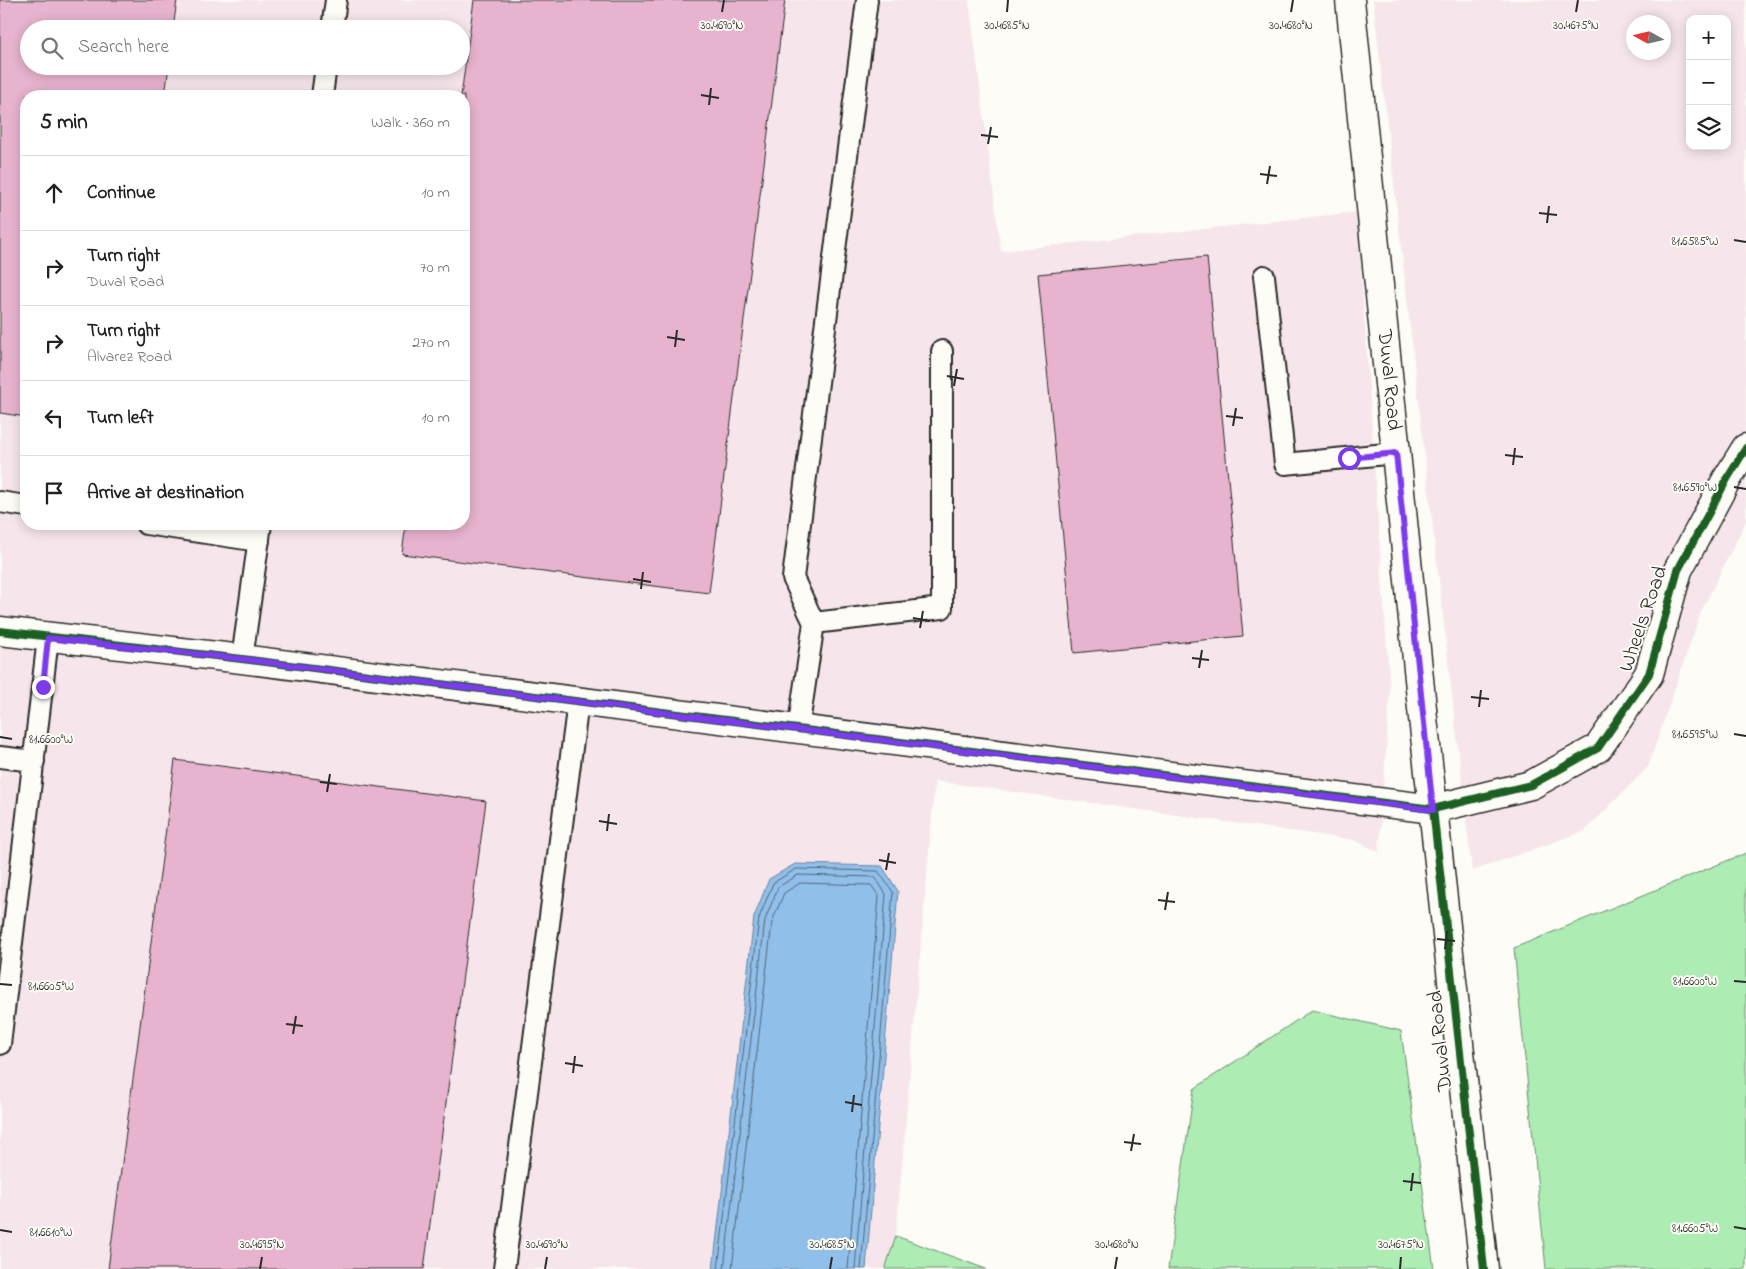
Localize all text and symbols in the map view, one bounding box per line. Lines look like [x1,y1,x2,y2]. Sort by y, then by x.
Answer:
north arrow [1626,15,1671,60]
map controls [1686,15,1731,150]
button: + [1686,15,1731,60]
text: 30.4690°N [701,17,743,35]
text: 30.4685°N [984,17,1030,35]
text: 30.4680°N [1269,17,1313,35]
text: 30.4675°N [1553,17,1599,35]
search box [20,20,470,75]
icon: search [38,34,66,62]
text: Search here [78,34,169,61]
button: − [1686,60,1731,105]
button: layers [1686,105,1731,150]
text: 5 min [40,108,88,138]
text: Walk · 360 m [371,111,450,135]
icon: ahead [40,179,68,207]
text: Continue [87,180,155,207]
text: 10 m [422,181,450,205]
text: 81.6585°W [1672,233,1718,251]
text: Turn right [87,243,160,270]
icon: right [40,254,68,282]
text: 70 m [420,256,450,280]
text: Duval Road [87,270,164,294]
text: Turn right [87,318,160,345]
street label: Duval Road [1368,327,1409,432]
icon: right [40,329,68,357]
text: 270 m [412,331,450,355]
text: Alvarez Road [87,345,172,369]
icon: left [40,404,68,432]
text: Turn left [87,405,154,432]
text: 10 m [422,406,450,430]
route start [1338,447,1361,470]
icon: arrive [40,479,68,507]
text: 81.6590°W [1673,479,1717,497]
text: Arrive at destination [87,480,244,507]
street label: Wheels Road [1612,562,1676,676]
route end [32,676,55,699]
text: 81.6595°W [1672,726,1718,744]
text: 81.6600°W [29,731,73,749]
text: 81.6600°W [1673,973,1717,991]
text: 81.6605°W [28,978,74,996]
street label: Duval Road [1421,989,1461,1094]
text: 81.6605°W [1672,1220,1718,1238]
text: 81.6610°W [30,1224,72,1242]
text: 30.4695°N [240,1236,284,1254]
text: 30.4690°N [526,1236,568,1254]
text: 30.4685°N [809,1236,855,1254]
text: 30.4680°N [1095,1236,1139,1254]
text: 30.4675°N [1378,1236,1424,1254]

